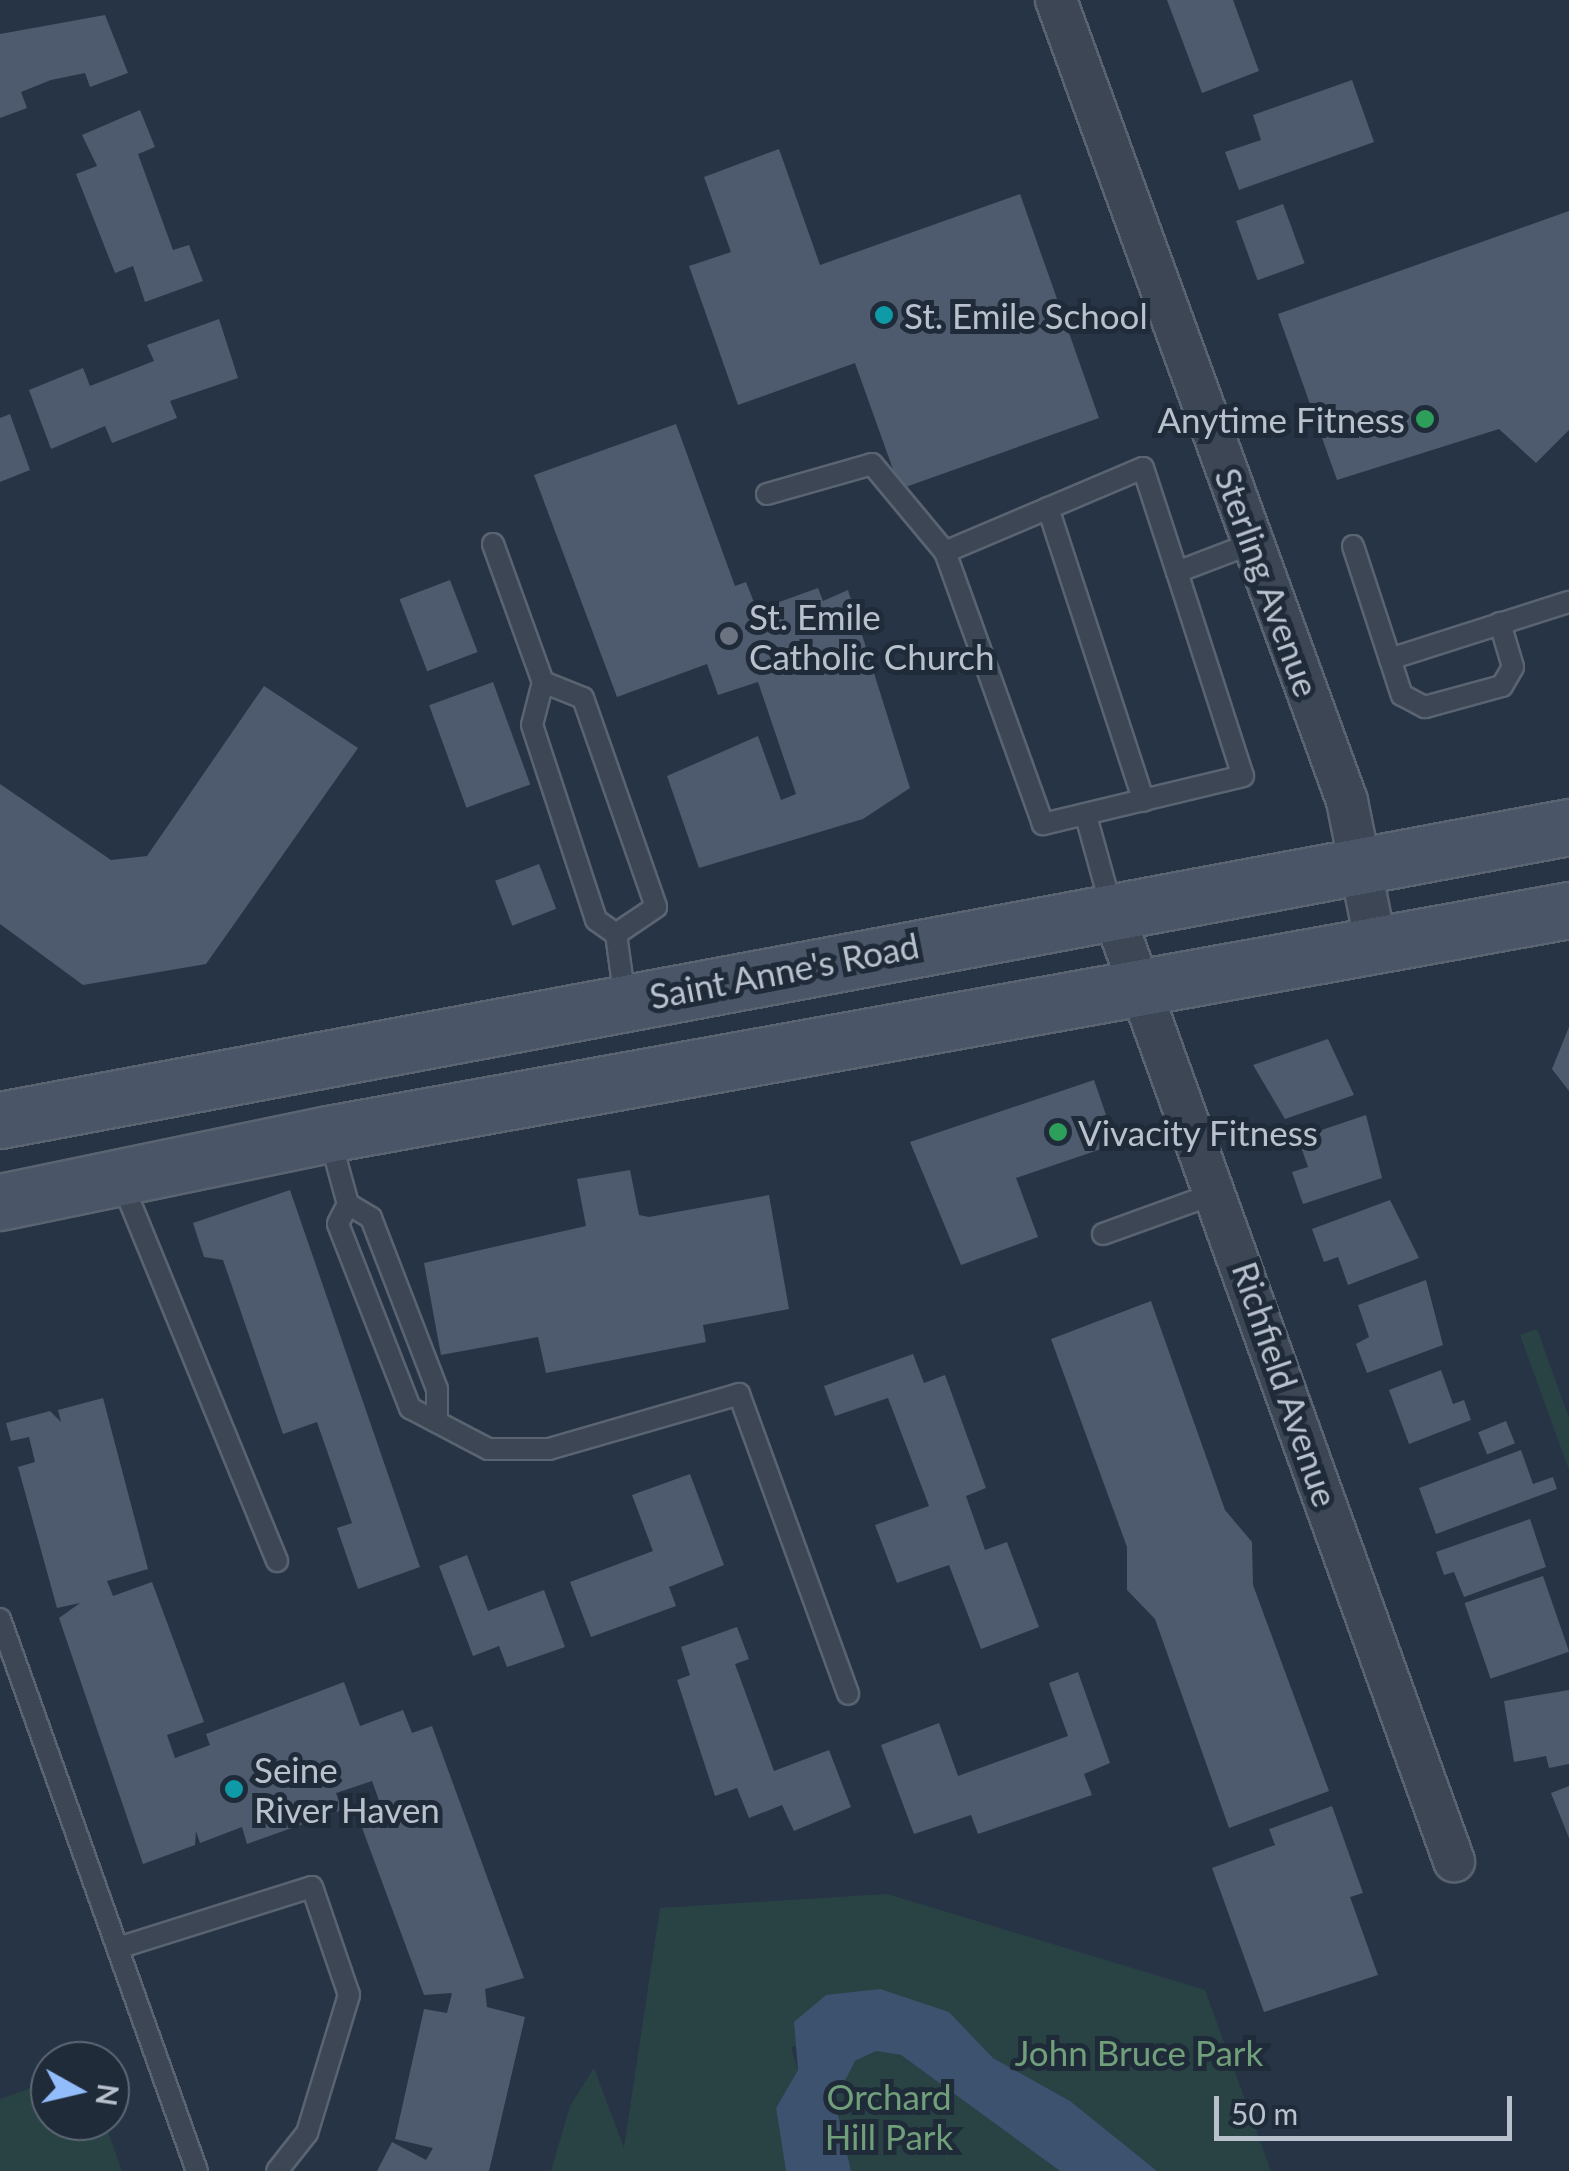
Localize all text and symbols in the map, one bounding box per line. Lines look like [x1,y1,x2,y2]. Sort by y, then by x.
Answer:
place label: St. Emile School [904,294,1148,336]
marker: St. Emile School [873,304,895,326]
place label: Anytime Fitness [1157,398,1405,440]
marker: Anytime Fitness [1414,408,1436,430]
street label: Sterling Avenue [1207,462,1329,702]
place label: St. Emile Catholic Church [749,595,994,677]
marker: St. Emile Catholic Church [718,625,740,647]
street label: Saint Anne's Road [645,923,923,1017]
place label: Vivacity Fitness [1078,1111,1319,1153]
marker: Vivacity Fitness [1047,1121,1069,1143]
street label: Richfield Avenue [1224,1256,1348,1512]
place label: Seine River Haven [254,1748,441,1830]
marker: Seine River Haven [223,1778,245,1800]
park label: John Bruce Park [1015,2031,1263,2073]
north arrow [30,2041,130,2141]
park label: Orchard Hill Park [825,2075,953,2157]
scale bar [1219,2076,1516,2138]
text: N [89,2082,126,2108]
text: 50 m [1231,2095,1298,2131]

